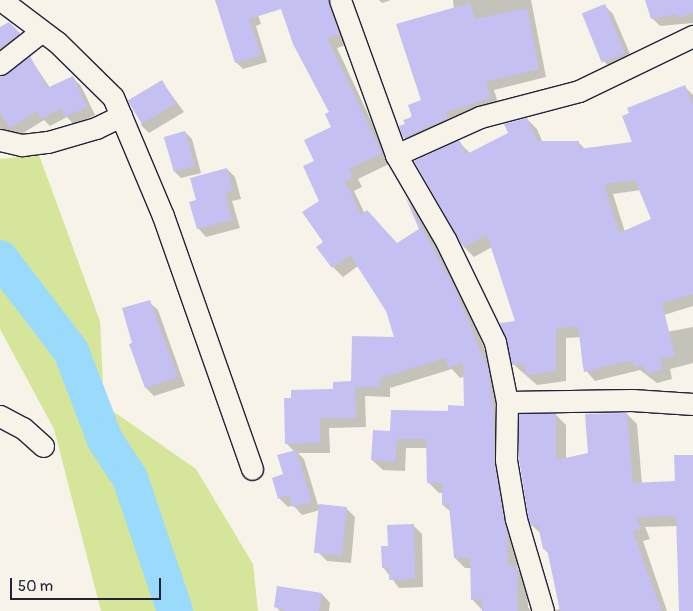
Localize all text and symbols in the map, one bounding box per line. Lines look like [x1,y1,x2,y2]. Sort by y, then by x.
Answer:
scale bar [12,568,164,600]
text: 50 m [18,577,53,596]

